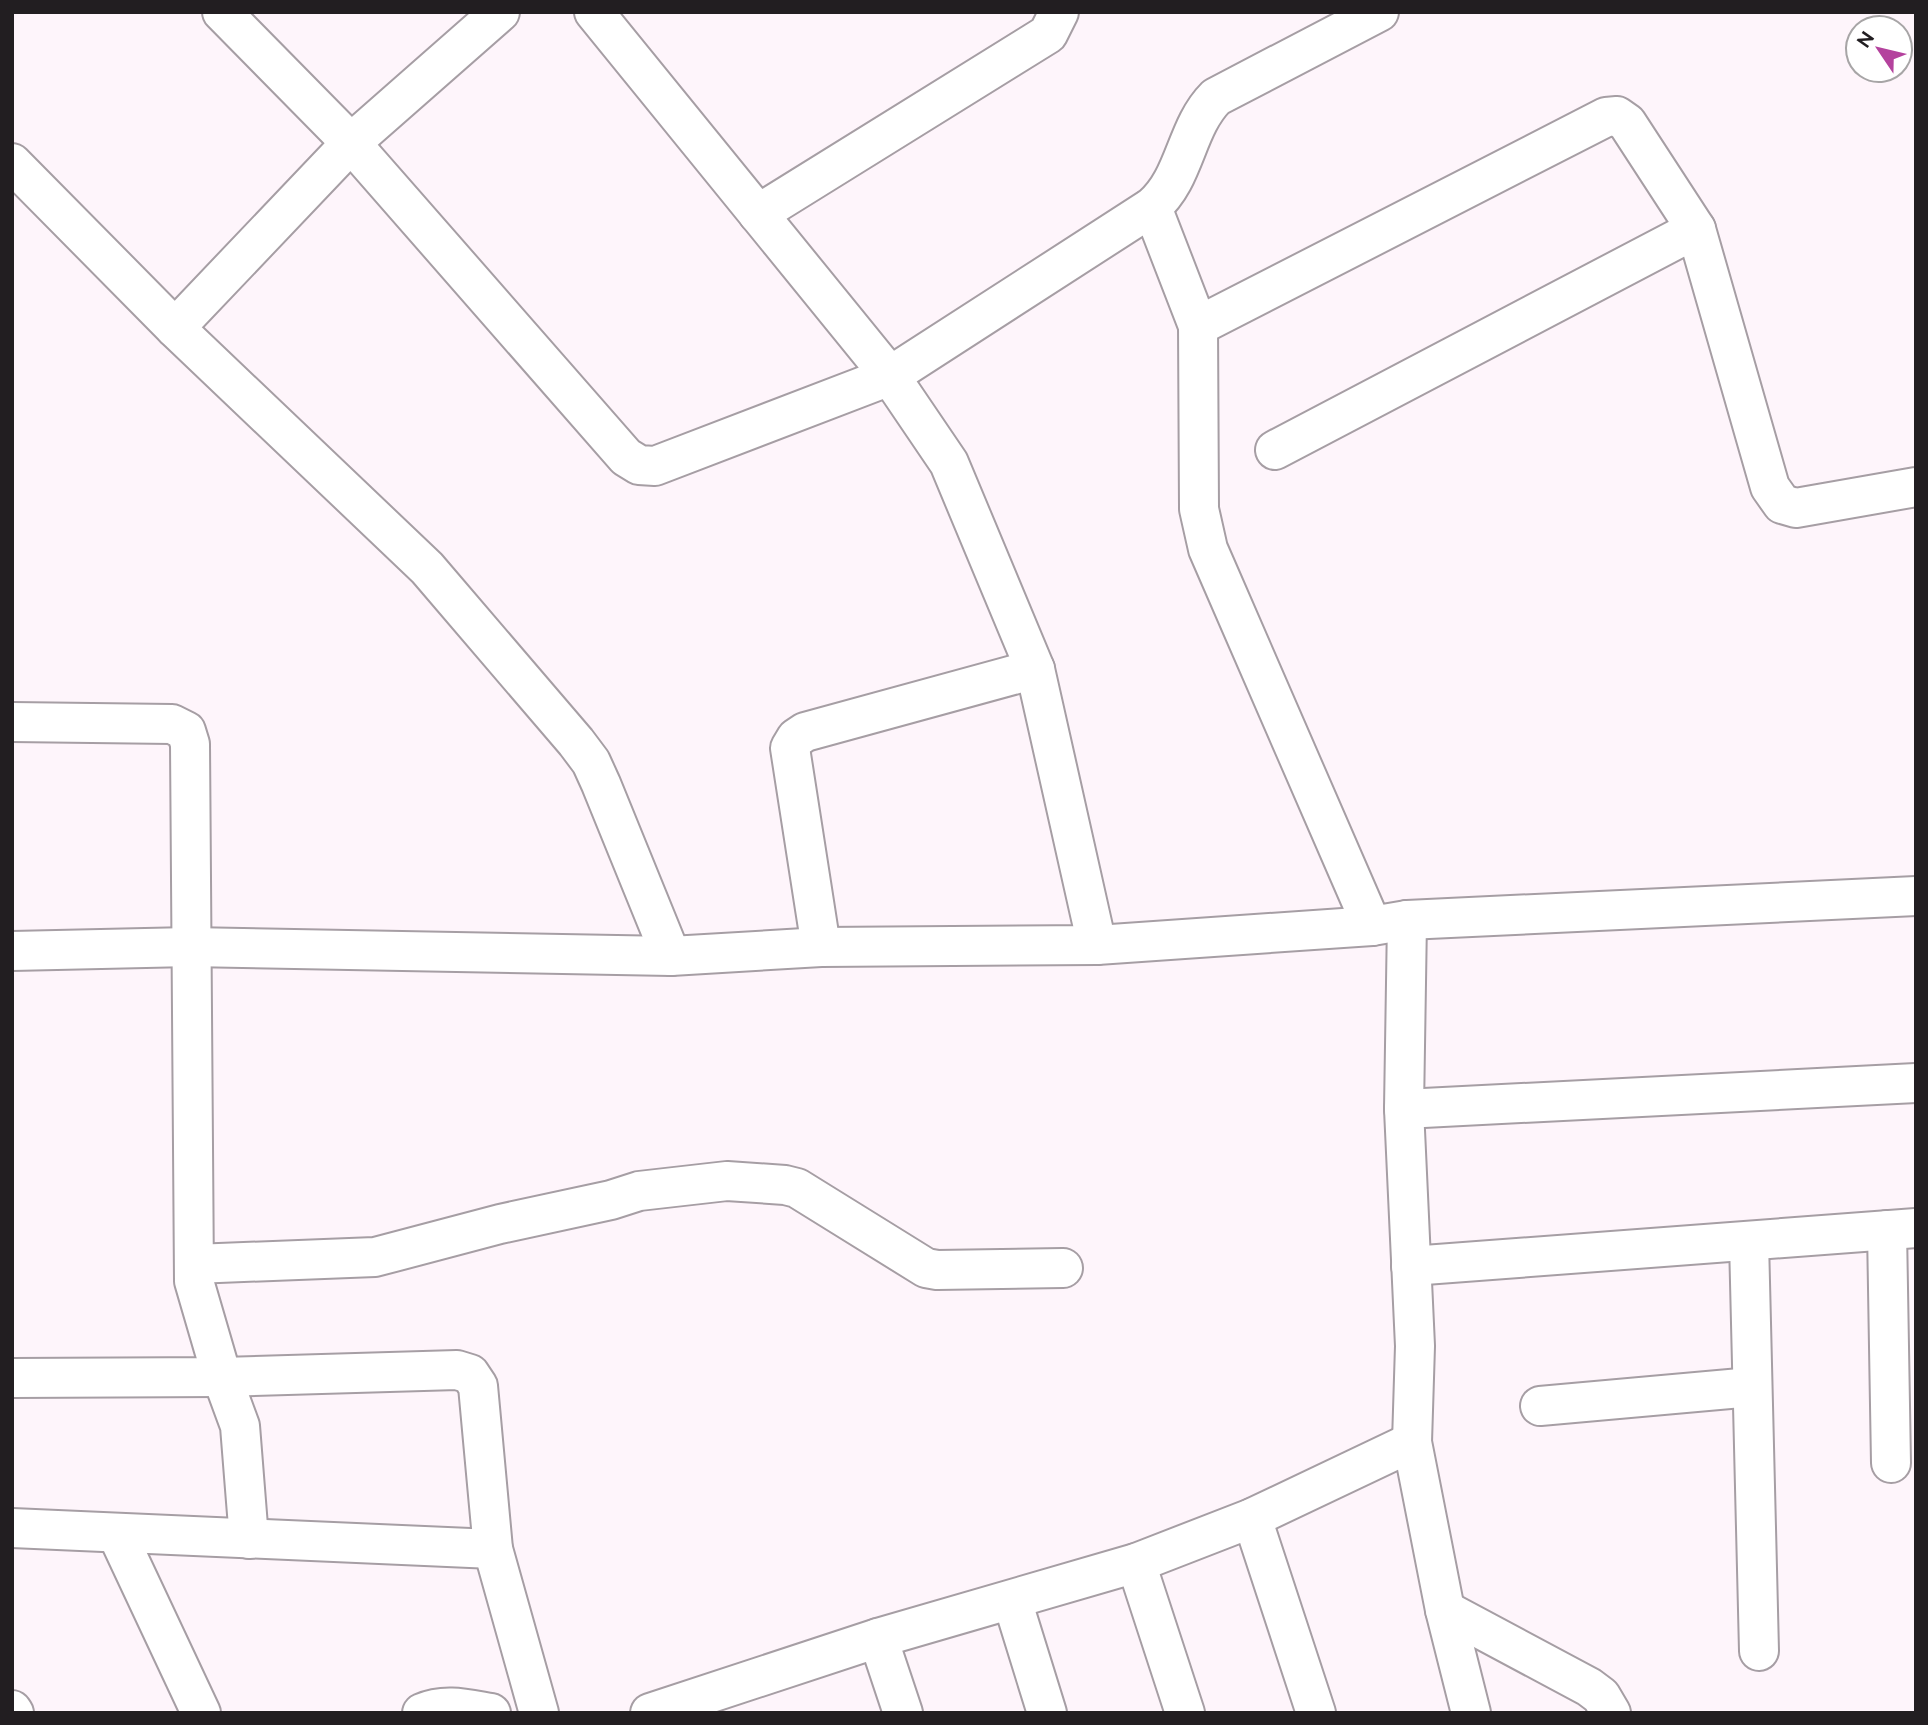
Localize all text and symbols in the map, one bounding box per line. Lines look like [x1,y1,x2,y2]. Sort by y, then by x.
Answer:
north arrow [1844,14,1914,84]
text: N [1852,27,1878,51]

